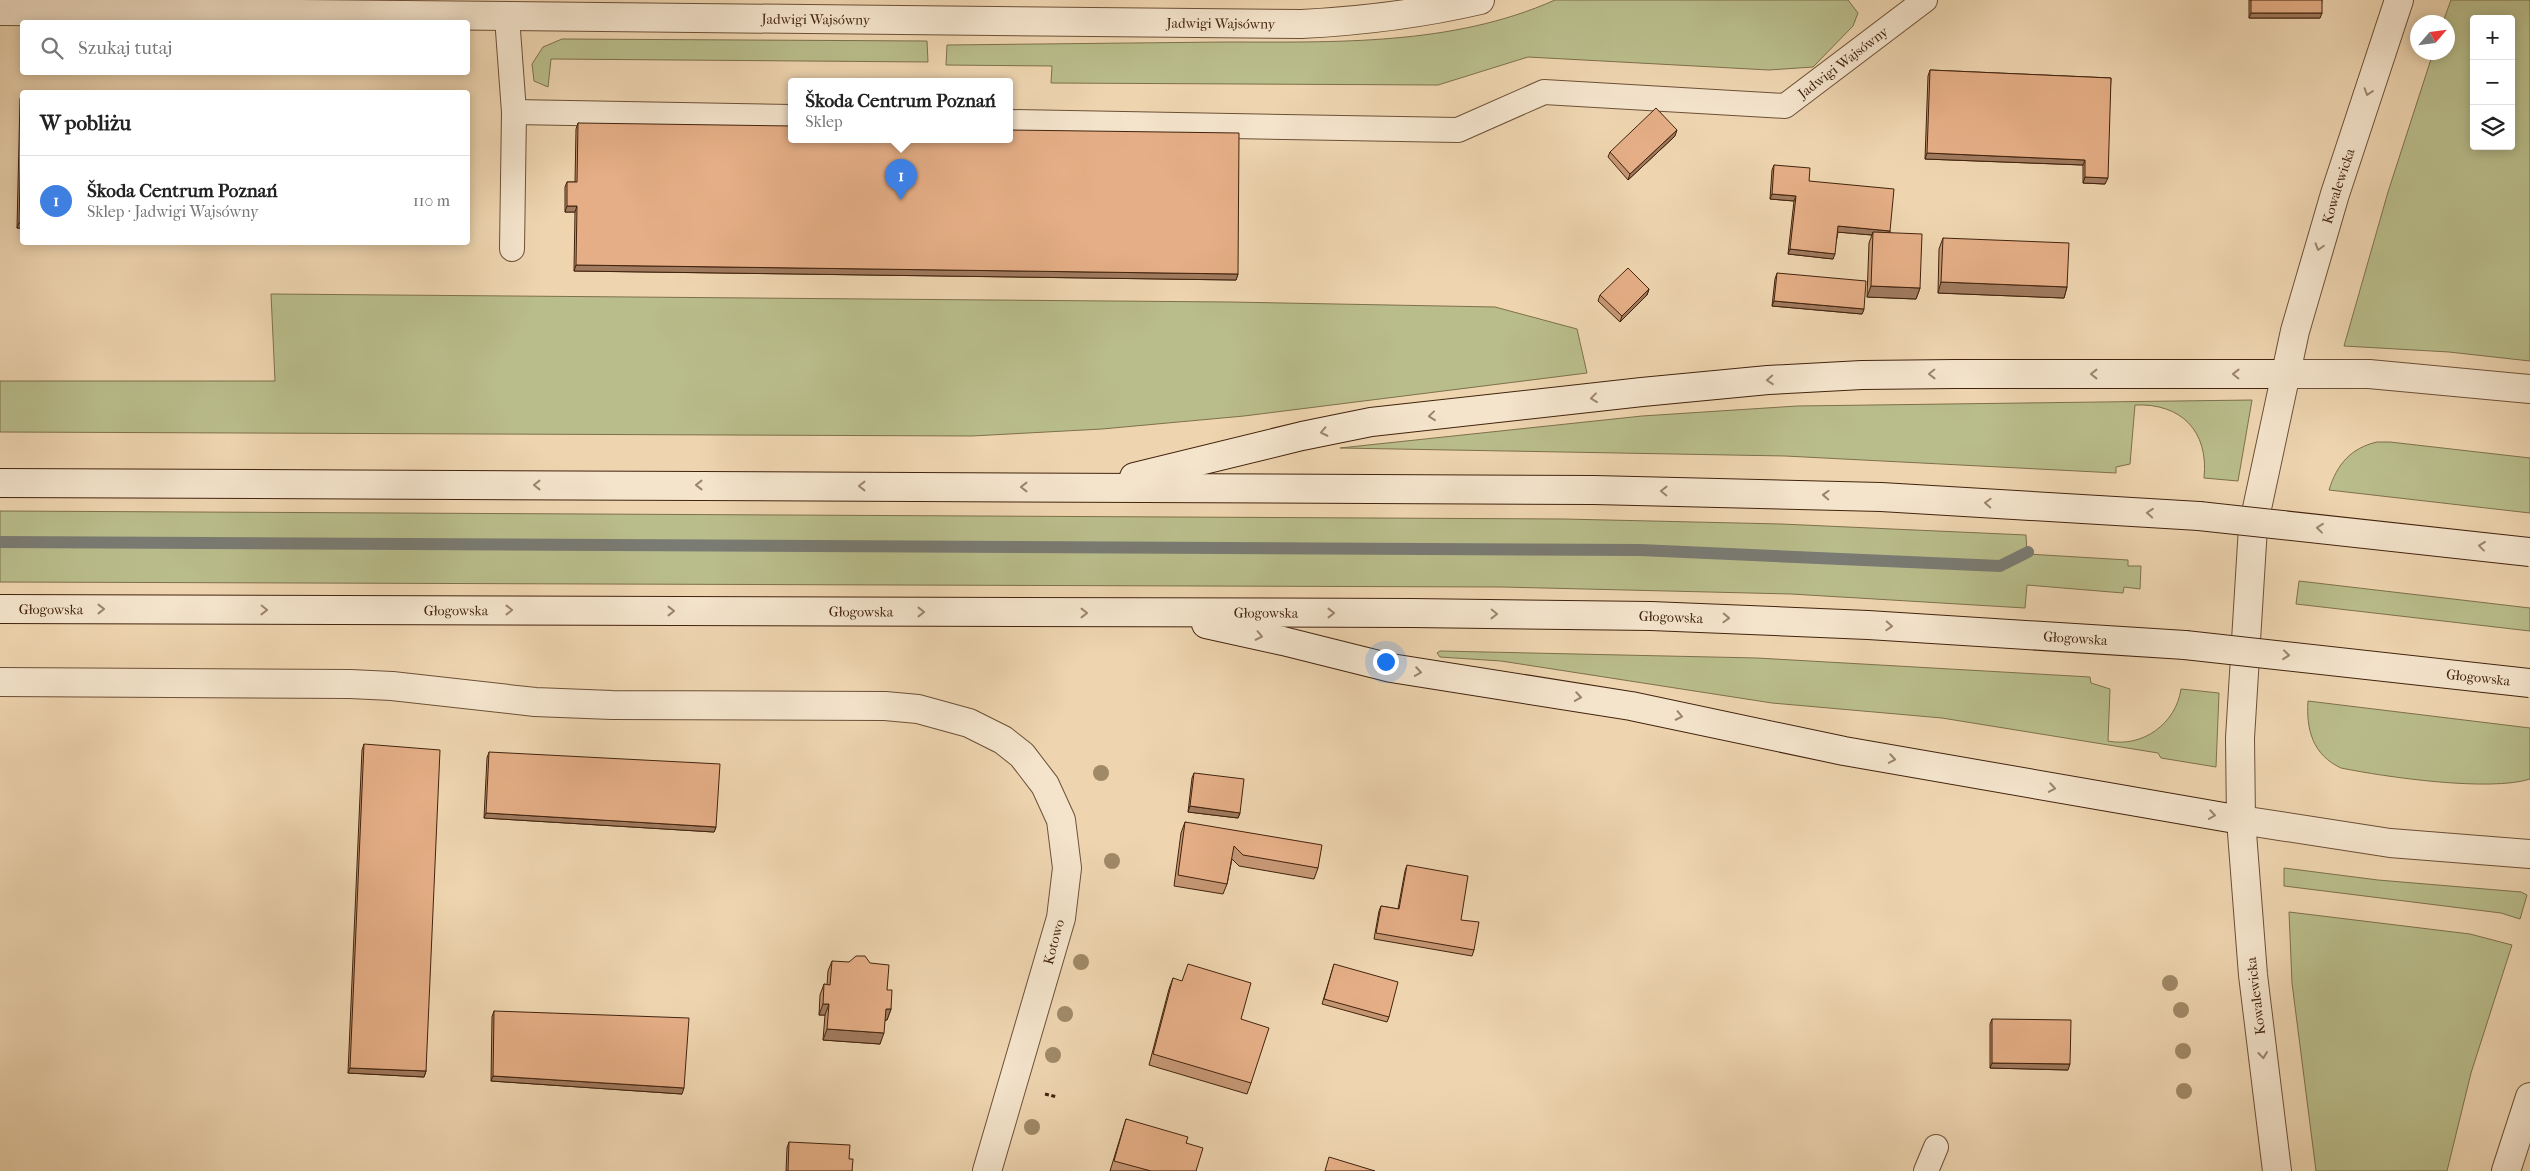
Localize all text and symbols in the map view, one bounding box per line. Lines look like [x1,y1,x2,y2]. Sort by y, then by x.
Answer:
street label: Jadwigi Wajsówny [761,10,871,28]
street label: Jadwigi Wajsówny [1166,14,1276,32]
north arrow [2410,15,2455,60]
map controls [2470,15,2515,150]
button: + [2470,15,2515,60]
search box [20,20,470,75]
street label: Jadwigi Wajsówny [1794,22,1892,102]
icon: search [38,34,66,62]
text: Szukaj tutaj [78,37,172,59]
button: − [2470,60,2515,105]
popup [788,78,1013,143]
one-way arrow [2364,87,2374,96]
text: Škoda Centrum Poznań [805,90,996,112]
button: layers [2470,105,2515,150]
text: W pobliżu [40,111,131,135]
text: Sklep [805,112,843,131]
street label: Kowalewicka [2318,146,2358,226]
pin: 1 [885,159,917,200]
text: Škoda Centrum Poznań [87,180,278,202]
text: 1 [53,191,59,210]
text: 110 m [413,191,450,210]
text: Sklep · Jadwigi Wajsówny [87,202,259,221]
one-way arrow [2315,242,2325,250]
one-way arrow [1928,369,1936,379]
one-way arrow [2090,369,2098,379]
one-way arrow [2232,369,2240,379]
one-way arrow [1765,375,1773,386]
one-way arrow [1590,392,1598,403]
one-way arrow [1428,410,1436,421]
one-way arrow [1319,426,1328,436]
one-way arrow [533,480,540,490]
one-way arrow [695,480,703,490]
one-way arrow [858,481,866,491]
one-way arrow [1020,482,1028,492]
one-way arrow [1659,486,1667,497]
one-way arrow [1822,490,1830,501]
one-way arrow [1984,497,1992,508]
one-way arrow [2146,507,2154,518]
one-way arrow [2316,523,2324,534]
one-way arrow [2477,541,2485,552]
street label: Głogowska [19,601,84,618]
street label: Głogowska [424,602,489,619]
street label: Głogowska [829,603,894,620]
one-way arrow [98,604,105,614]
street label: Głogowska [1234,604,1299,621]
one-way arrow [260,605,268,615]
one-way arrow [506,605,513,615]
one-way arrow [668,606,676,616]
one-way arrow [918,607,926,617]
street label: Głogowska [1639,607,1704,627]
one-way arrow [1080,608,1088,618]
one-way arrow [1328,608,1336,618]
one-way arrow [1490,609,1498,619]
one-way arrow [1723,613,1731,623]
one-way arrow [1885,620,1893,631]
street label: Głogowska [2043,628,2109,649]
one-way arrow [1255,630,1264,641]
your location [1373,649,1399,675]
one-way arrow [2282,649,2290,660]
street label: Głogowska [2445,665,2512,689]
one-way arrow [1414,666,1422,677]
one-way arrow [1574,692,1582,702]
one-way arrow [1674,710,1683,720]
one-way arrow [1887,753,1896,763]
one-way arrow [2047,782,2056,792]
one-way arrow [2207,810,2216,820]
street label: Kotowo [1040,918,1068,966]
street label: Kowalewicka [2243,956,2269,1036]
one-way arrow [2257,1050,2267,1059]

